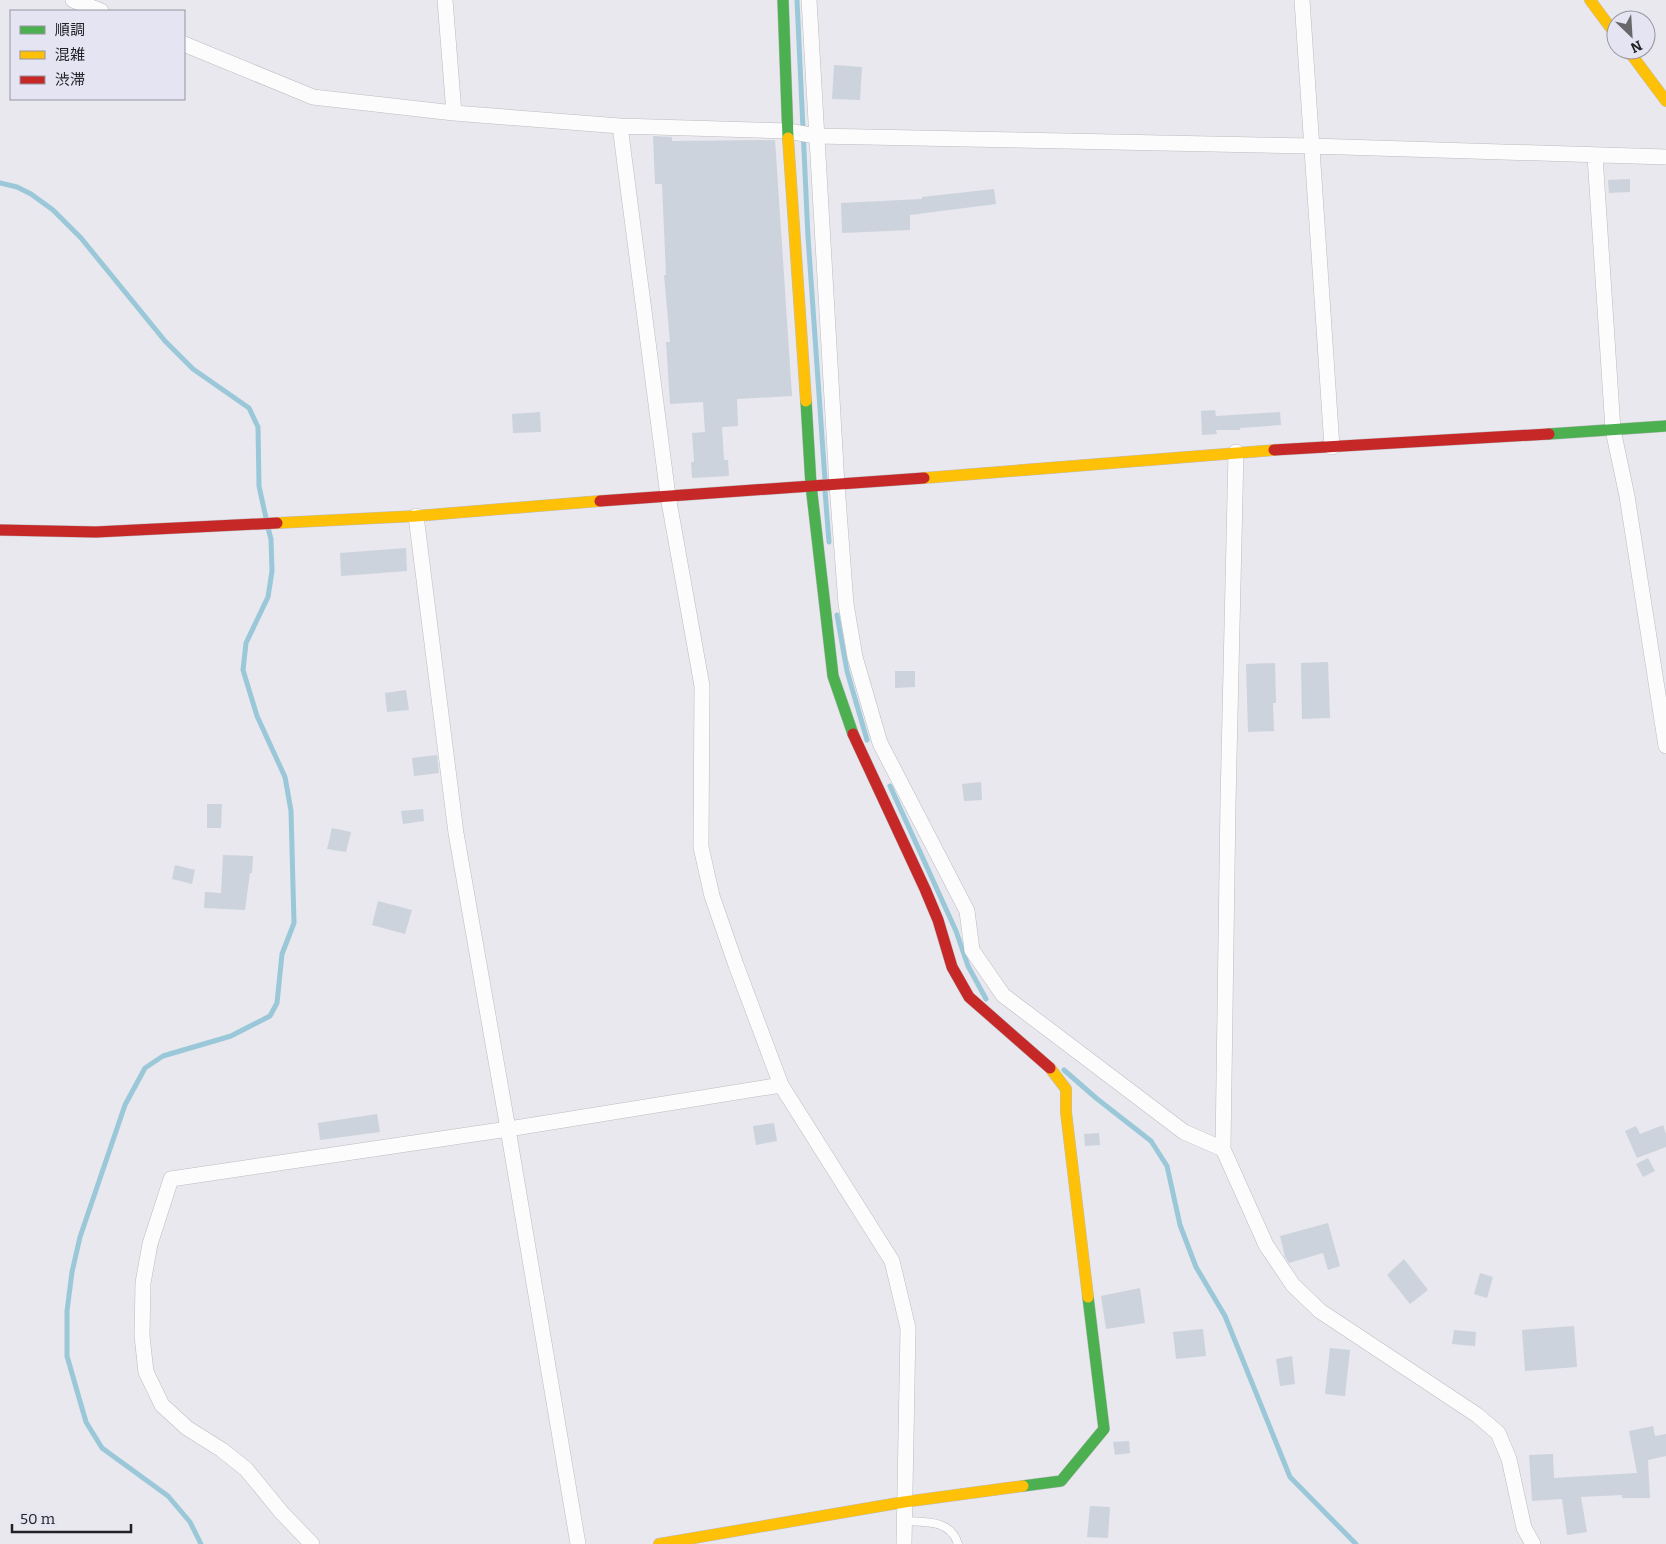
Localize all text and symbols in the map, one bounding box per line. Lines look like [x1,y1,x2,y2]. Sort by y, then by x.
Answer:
legend [10,10,185,100]
north arrow [1606,10,1656,60]
text: 順調 [55,21,85,39]
text: N [1628,36,1645,56]
text: 混雑 [55,46,85,64]
text: 渋滞 [55,71,85,89]
scale bar [12,1502,131,1534]
text: 50 m [20,1510,56,1528]

